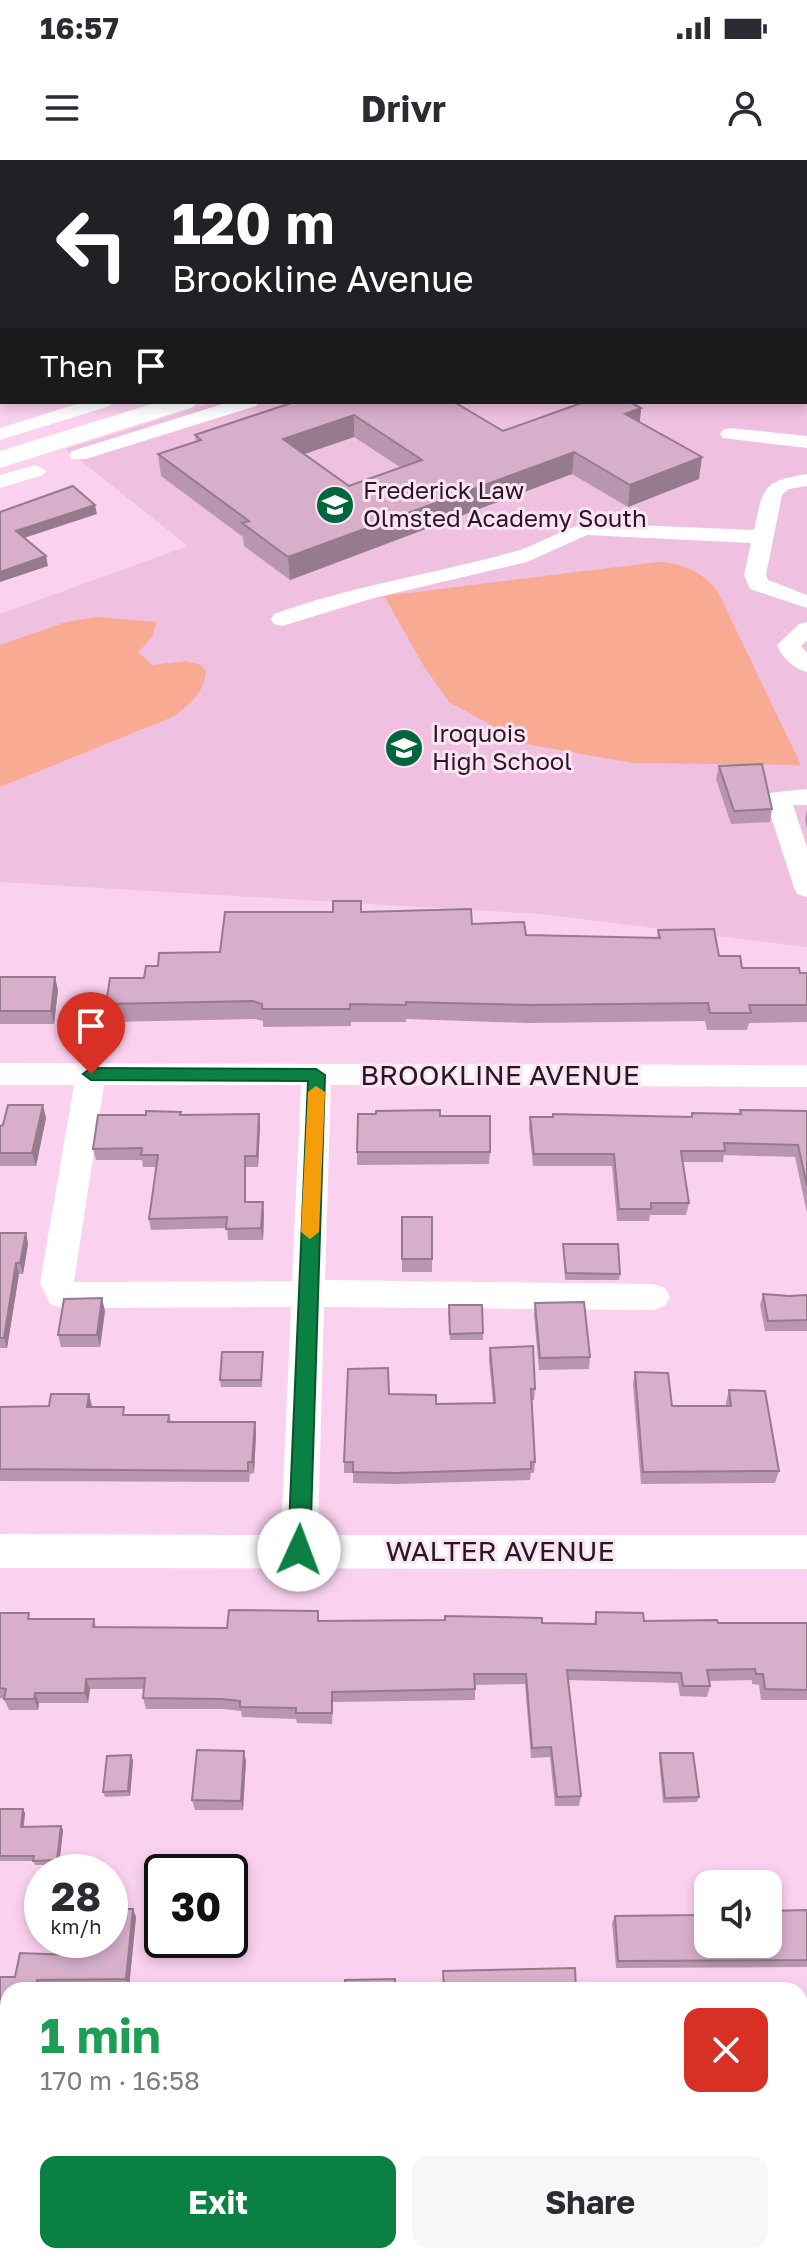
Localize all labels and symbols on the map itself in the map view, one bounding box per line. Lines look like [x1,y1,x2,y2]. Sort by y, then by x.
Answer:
place label: Frederick Law Olmsted Academy South [363,475,647,532]
school or university icon: Frederick Law Olmsted Academy South [314,484,356,526]
place label: Iroquois High School [432,718,572,775]
school or university icon: Iroquois High School [383,727,425,769]
pin [57,992,125,1074]
street label: BROOKLINE AVENUE [360,1058,640,1091]
position arrow [257,1508,341,1592]
street label: WALTER AVENUE [385,1534,615,1567]
speed limit sign: 30 [144,1854,248,1958]

